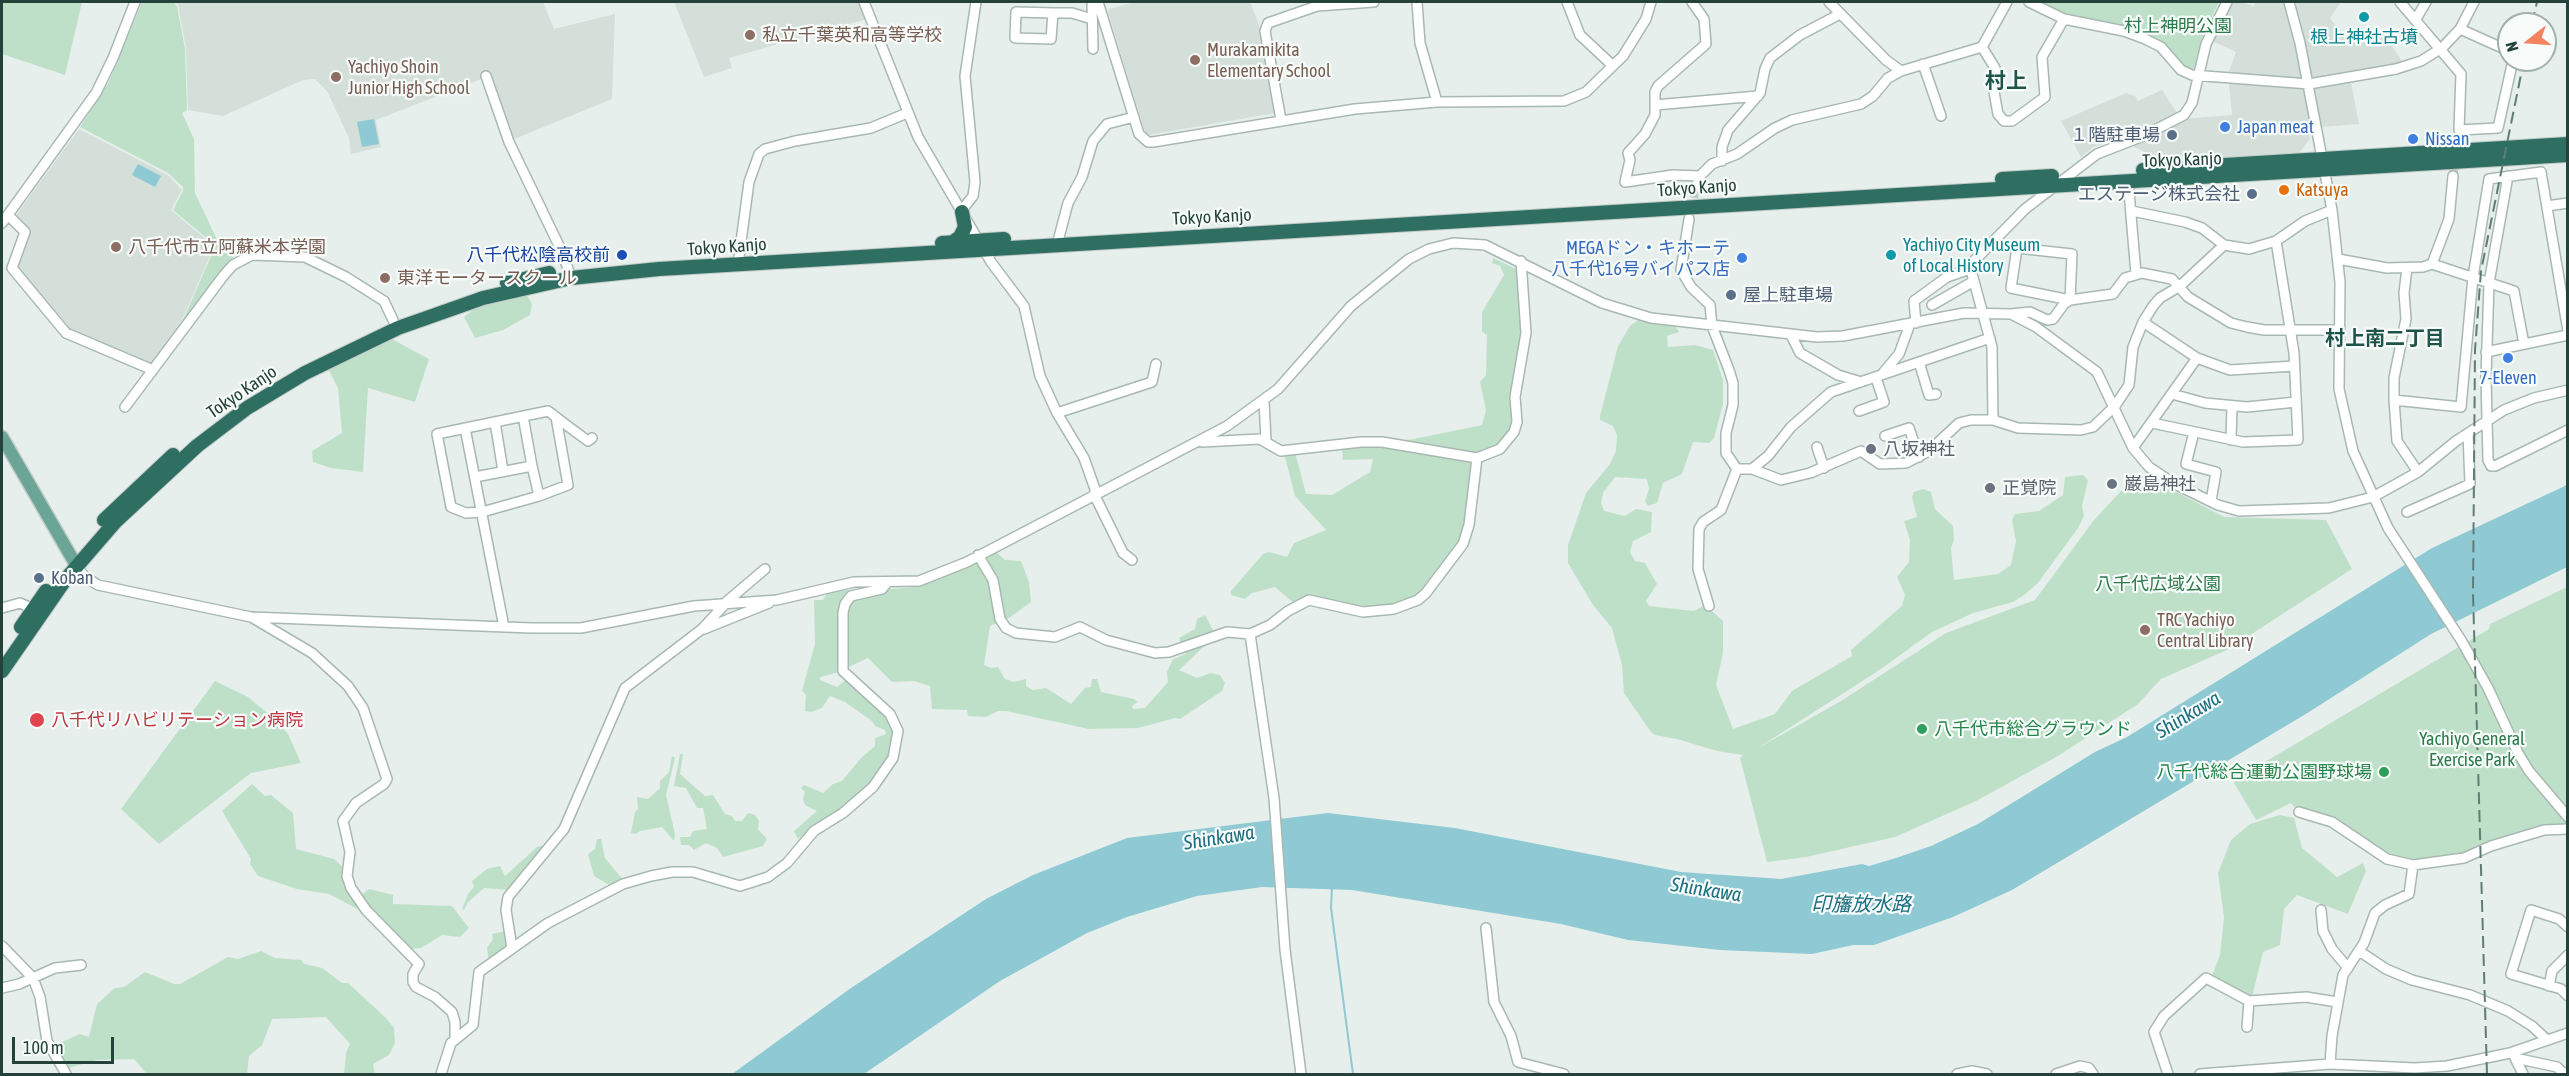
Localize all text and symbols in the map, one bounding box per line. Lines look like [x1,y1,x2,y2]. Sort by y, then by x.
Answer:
marker: 根上神社古墳 [2357,10,2371,24]
north arrow [2497,12,2557,72]
park label: 村上神明公園 [2124,15,2232,37]
place label: 私立千葉英和高等学校 [762,24,942,46]
place label: 根上神社古墳 [2310,26,2418,48]
marker: 私立千葉英和高等学校 [743,28,757,42]
place label: Murakamikita Elementary School [1207,39,1331,82]
text: N [2502,40,2522,54]
marker: Murakamikita Elementary School [1188,53,1202,67]
place label: Yachiyo Shoin Junior High School [348,56,470,98]
district label: 村上 [1985,68,2027,94]
marker: Yachiyo Shoin Junior High School [329,70,343,84]
place label: Japan meat [2237,116,2314,138]
marker: Japan meat [2218,120,2232,134]
place label: １階駐車場 [2070,124,2160,146]
marker: １階駐車場 [2165,128,2179,142]
place label: Nissan [2425,128,2470,150]
marker: Nissan [2406,132,2420,146]
street label: Tokyo Kanjo [2142,148,2222,172]
street label: Tokyo Kanjo [1657,174,1737,202]
place label: Katsuya [2296,179,2349,201]
place label: エステージ株式会社 [2078,183,2240,205]
marker: Katsuya [2277,183,2291,197]
marker: エステージ株式会社 [2245,187,2259,201]
street label: Tokyo Kanjo [1172,204,1252,230]
street label: Tokyo Kanjo [687,233,767,261]
place label: Yachiyo City Museum of Local History [1903,234,2040,276]
place label: 八千代市立阿蘇米本学園 [128,236,326,258]
place label: MEGAドン・キホーテ 八千代16号バイパス店 [1551,237,1730,280]
marker: 八千代市立阿蘇米本学園 [109,240,123,254]
place label: 八千代松陰高校前 [466,244,610,266]
marker: 八千代松陰高校前 [615,248,629,262]
marker: Yachiyo City Museum of Local History [1884,248,1898,262]
marker: MEGAドン・キホーテ 八千代16号バイパス店 [1735,251,1749,265]
place label: 東洋モータースクール [397,267,577,289]
marker: 東洋モータースクール [378,271,392,285]
place label: 屋上駐車場 [1743,284,1833,306]
marker: 屋上駐車場 [1724,288,1738,302]
district label: 村上南二丁目 [2325,327,2445,351]
marker: 7-Eleven [2501,351,2515,365]
street label: Tokyo Kanjo [203,361,281,423]
place label: 7-Eleven [2479,367,2537,389]
place label: 八坂神社 [1883,438,1955,460]
marker: 八坂神社 [1864,442,1878,456]
place label: 巌島神社 [2124,473,2196,495]
place label: 正覚院 [2002,477,2056,499]
marker: 巌島神社 [2105,477,2119,491]
marker: 正覚院 [1983,481,1997,495]
place label: Koban [51,567,94,589]
marker: Koban [32,571,46,585]
park label: 八千代広域公園 [2095,573,2221,595]
place label: TRC Yachiyo Central Library [2157,609,2253,652]
marker: TRC Yachiyo Central Library [2138,623,2152,637]
water label: Shinkawa [2151,686,2225,744]
place label: 八千代リハビリテーション病院 [51,709,303,731]
marker: 八千代リハビリテーション病院 [28,711,46,729]
place label: 八千代市総合グラウンド [1934,718,2132,740]
marker: 八千代市総合グラウンド [1915,722,1929,736]
park label: Yachiyo General Exercise Park [2419,728,2525,771]
place label: 八千代総合運動公園野球場 [2156,761,2372,783]
marker: 八千代総合運動公園野球場 [2377,765,2391,779]
water label: Shinkawa [1182,821,1256,855]
water label: Shinkawa [1669,873,1743,907]
water label: 印旛放水路 [1811,893,1911,917]
scale bar [15,1025,117,1063]
text: 100 m [23,1037,64,1058]

